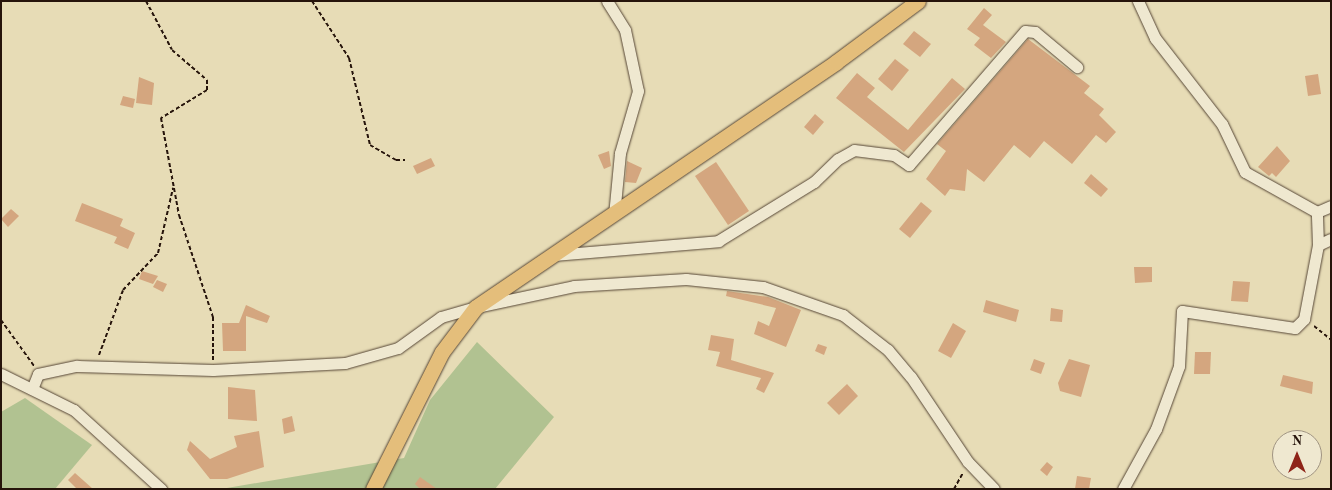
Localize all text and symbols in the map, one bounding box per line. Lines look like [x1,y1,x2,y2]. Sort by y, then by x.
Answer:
north arrow [1272,430,1322,480]
text: N [1292,434,1302,448]

